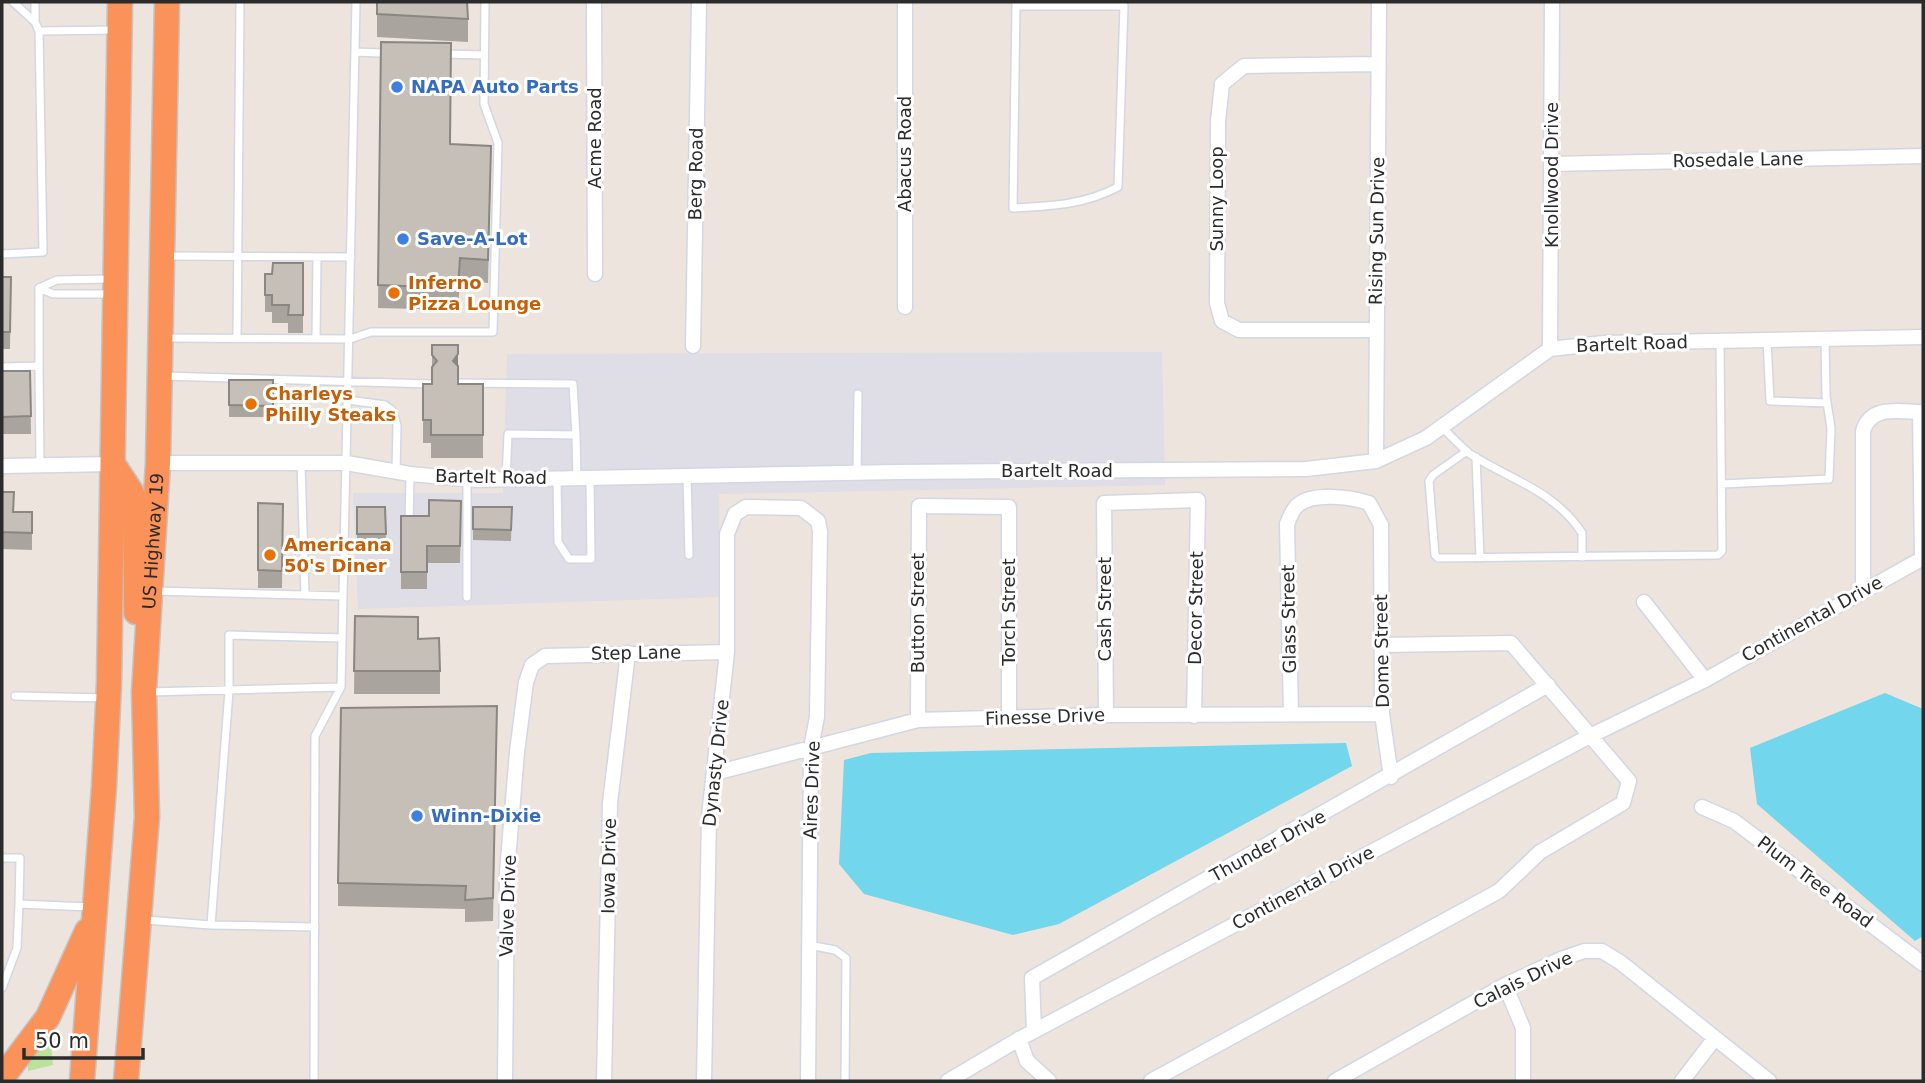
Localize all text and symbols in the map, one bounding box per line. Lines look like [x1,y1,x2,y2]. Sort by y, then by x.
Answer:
place label: NAPA Auto Parts [411,76,579,97]
marker: NAPA Auto Parts [389,79,405,95]
street label: Acme Road [584,87,605,189]
street label: Abacus Road [894,96,915,212]
street label: Knollwood Drive [1541,102,1562,248]
street label: Berg Road [684,127,707,221]
street label: Sunny Loop [1206,146,1227,252]
street label: Rosedale Lane [1672,148,1804,171]
street label: Rising Sun Drive [1365,157,1388,305]
place label: Save-A-Lot [417,228,528,249]
marker: Save-A-Lot [395,231,411,247]
place label: Inferno Pizza Lounge [408,272,541,314]
marker: Inferno Pizza Lounge [386,285,402,301]
street label: Bartelt Road [1576,331,1688,356]
place label: Charleys Philly Steaks [265,383,396,425]
marker: Charleys Philly Steaks [243,396,259,412]
street label: Bartelt Road [1001,460,1113,481]
street label: Bartelt Road [435,465,547,488]
street label: US Highway 19 [138,472,167,610]
place label: Americana 50's Diner [284,534,392,576]
marker: Americana 50's Diner [262,547,278,563]
street label: Decor Street [1184,551,1207,665]
street label: Button Street [907,553,928,673]
street label: Cash Street [1094,557,1115,661]
street label: Torch Street [998,558,1019,667]
street label: Glass Street [1277,564,1300,674]
street label: Continental Drive [1738,571,1886,666]
street label: Dome Street [1370,594,1393,708]
street label: Step Lane [591,641,681,664]
street label: Dynasty Drive [698,698,733,828]
street label: Finesse Drive [985,704,1105,729]
street label: Aires Drive [799,740,824,840]
place label: Winn-Dixie [431,805,541,826]
street label: Thunder Drive [1205,805,1329,886]
marker: Winn-Dixie [409,808,425,824]
street label: Iowa Drive [597,818,620,914]
street label: Plum Tree Road [1754,831,1877,932]
street label: Continental Drive [1228,841,1377,934]
street label: Valve Drive [495,854,520,958]
street label: Calais Drive [1470,947,1576,1013]
scale bar [24,1016,144,1060]
text: 50 m [35,1029,89,1053]

